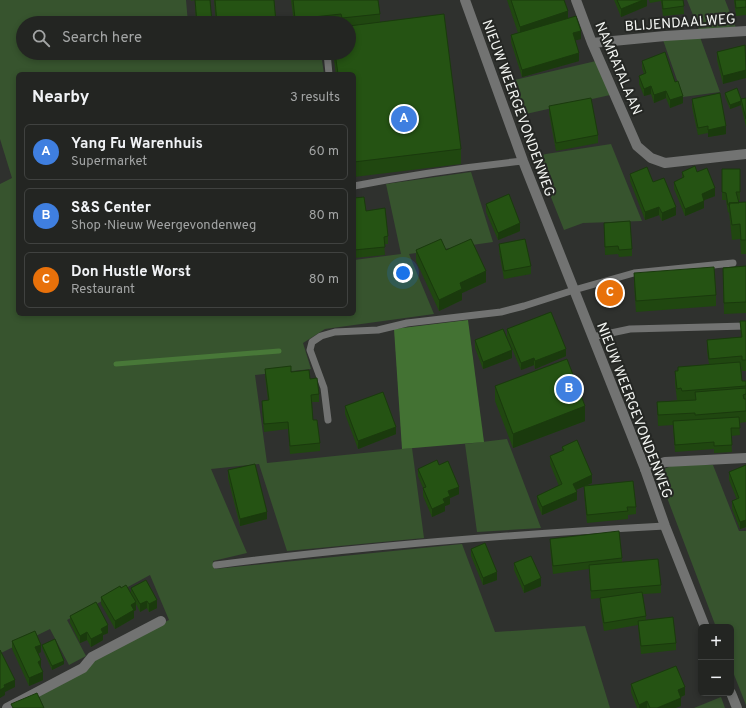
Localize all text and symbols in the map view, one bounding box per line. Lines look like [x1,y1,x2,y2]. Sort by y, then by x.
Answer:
street label: BLIJENDAALWEG [624,11,736,36]
search box [16,16,356,60]
street label: NIEUW WEERGEVONDENWEG [478,18,558,199]
street label: NAMRATALAAN [590,19,645,118]
icon: search [30,27,52,49]
text: Search here [62,29,142,48]
text: Nearby [32,87,89,109]
text: 3 results [290,90,340,106]
pin: A [391,104,417,134]
text: Yang Fu Warenhuis [71,135,203,154]
text: A [41,144,51,160]
text: 60 m [309,144,339,160]
text: Supermarket [71,154,147,170]
text: S&S Center [71,199,151,218]
text: B [42,208,50,224]
text: 80 m [309,208,339,224]
text: Shop · Nieuw Weergevondenweg [71,218,256,234]
text: Don Hustle Worst [71,263,191,282]
your location [393,263,413,283]
text: C [42,272,50,288]
text: 80 m [309,272,339,288]
pin: C [597,278,623,308]
text: Restaurant [71,282,135,298]
street label: NIEUW WEERGEVONDENWEG [592,320,675,501]
pin: B [556,374,582,404]
map controls [698,624,734,696]
button: + [698,624,734,660]
button: − [698,660,734,696]

